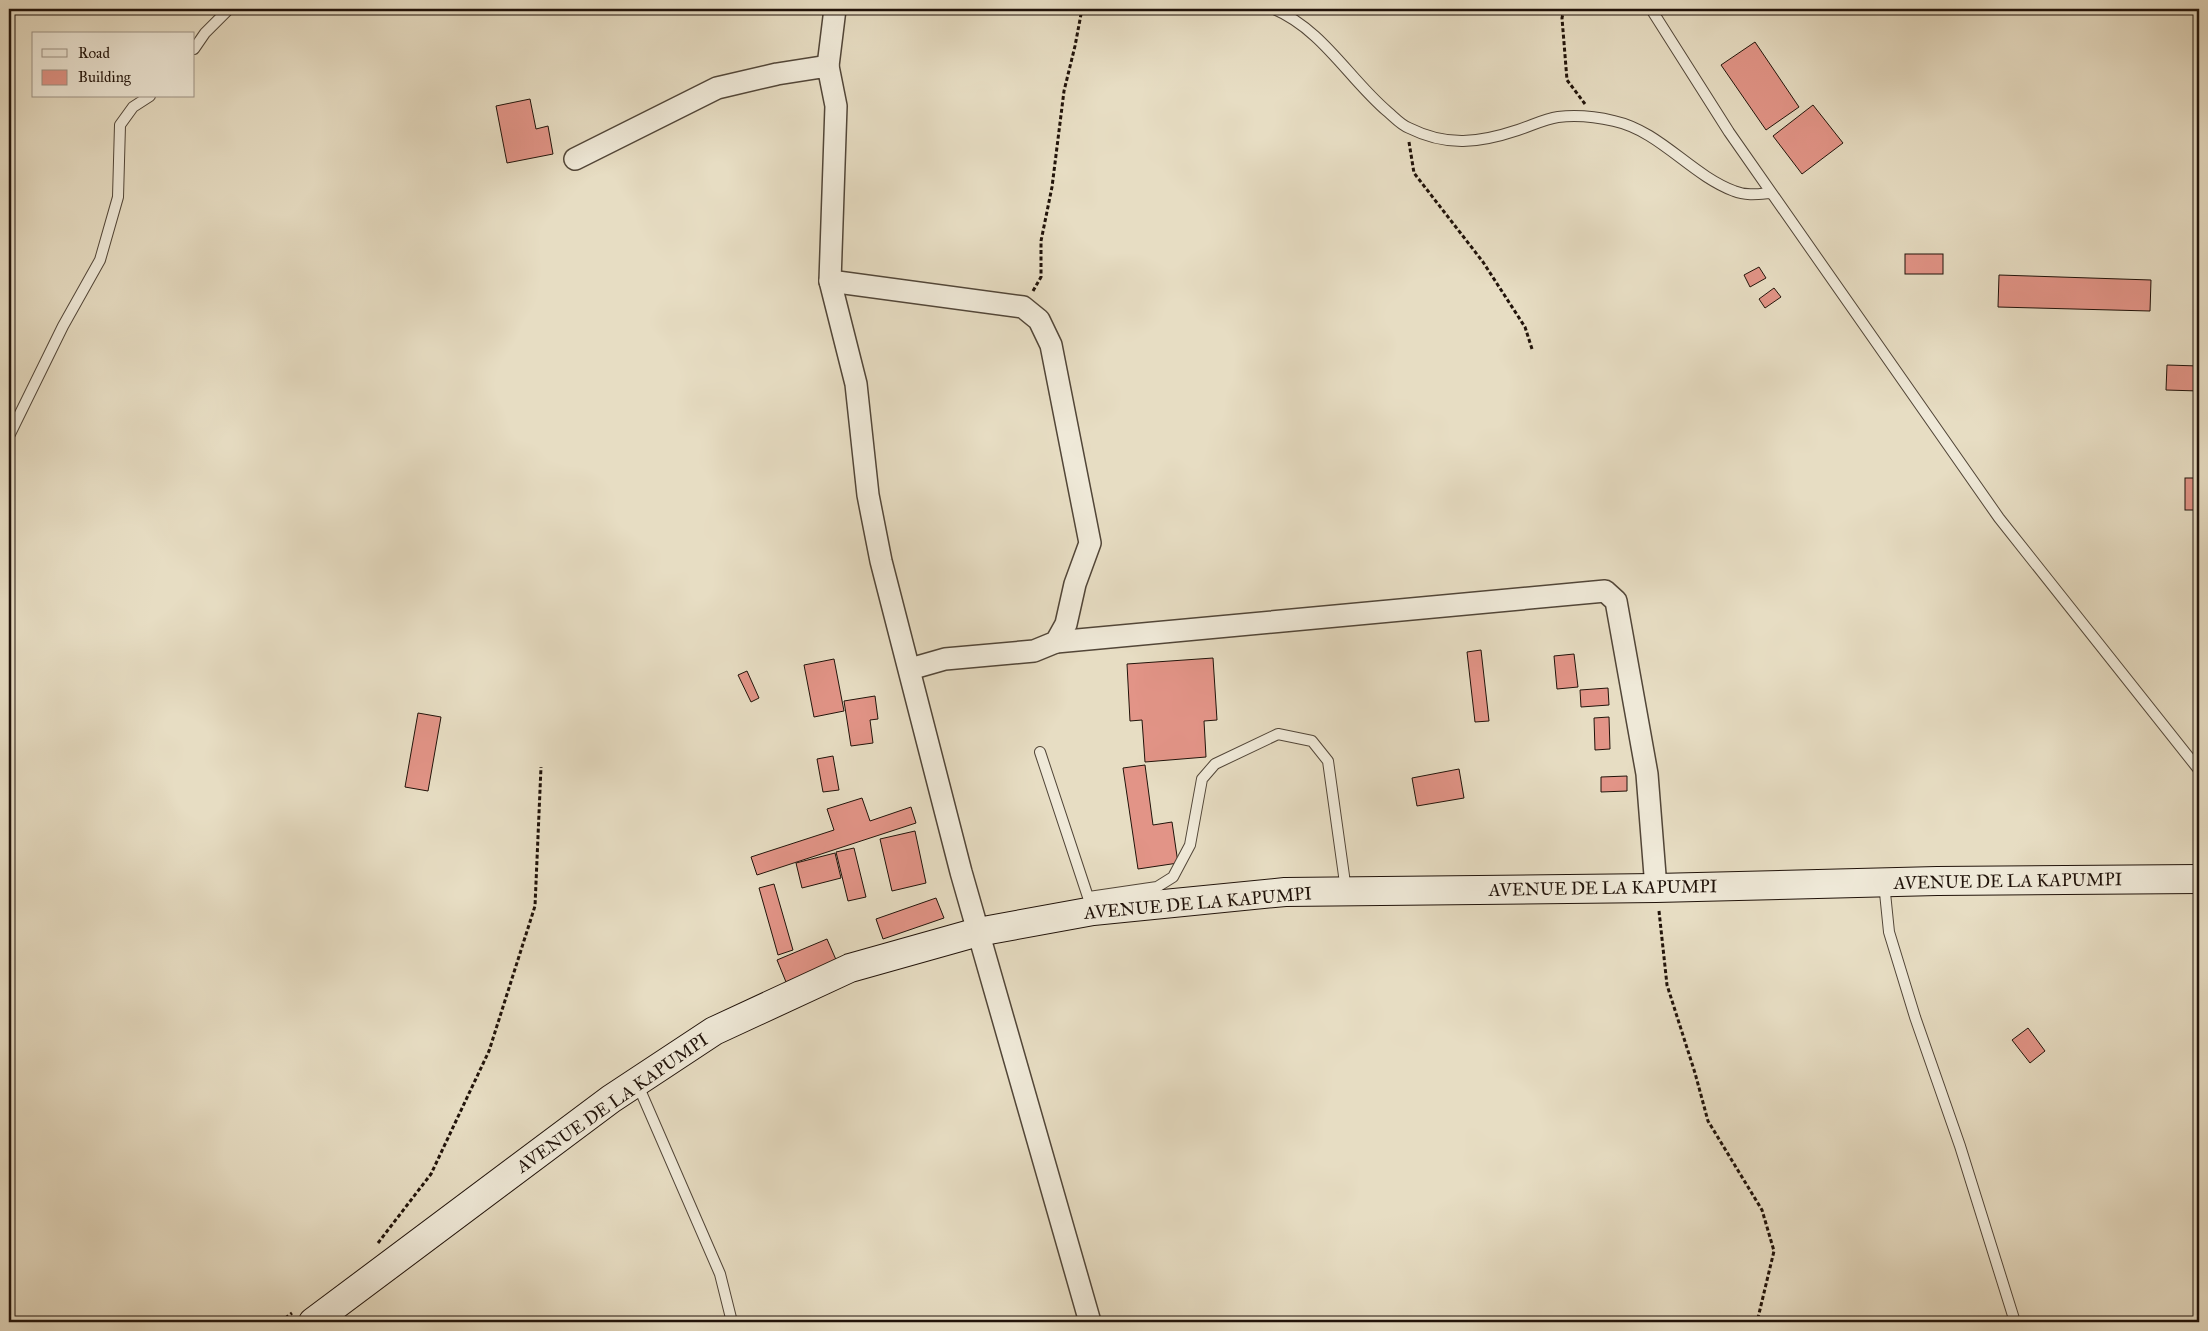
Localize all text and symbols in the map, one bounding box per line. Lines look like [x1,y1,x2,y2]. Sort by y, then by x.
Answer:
legend [32,32,195,98]
text: Road [78,44,110,62]
text: Building [78,68,132,86]
street label: AVENUE DE LA KAPUMPI [1892,868,2123,894]
street label: AVENUE DE LA KAPUMPI [1487,875,1718,901]
street label: AVENUE DE LA KAPUMPI [1082,882,1313,924]
street label: AVENUE DE LA KAPUMPI [511,1028,712,1178]

